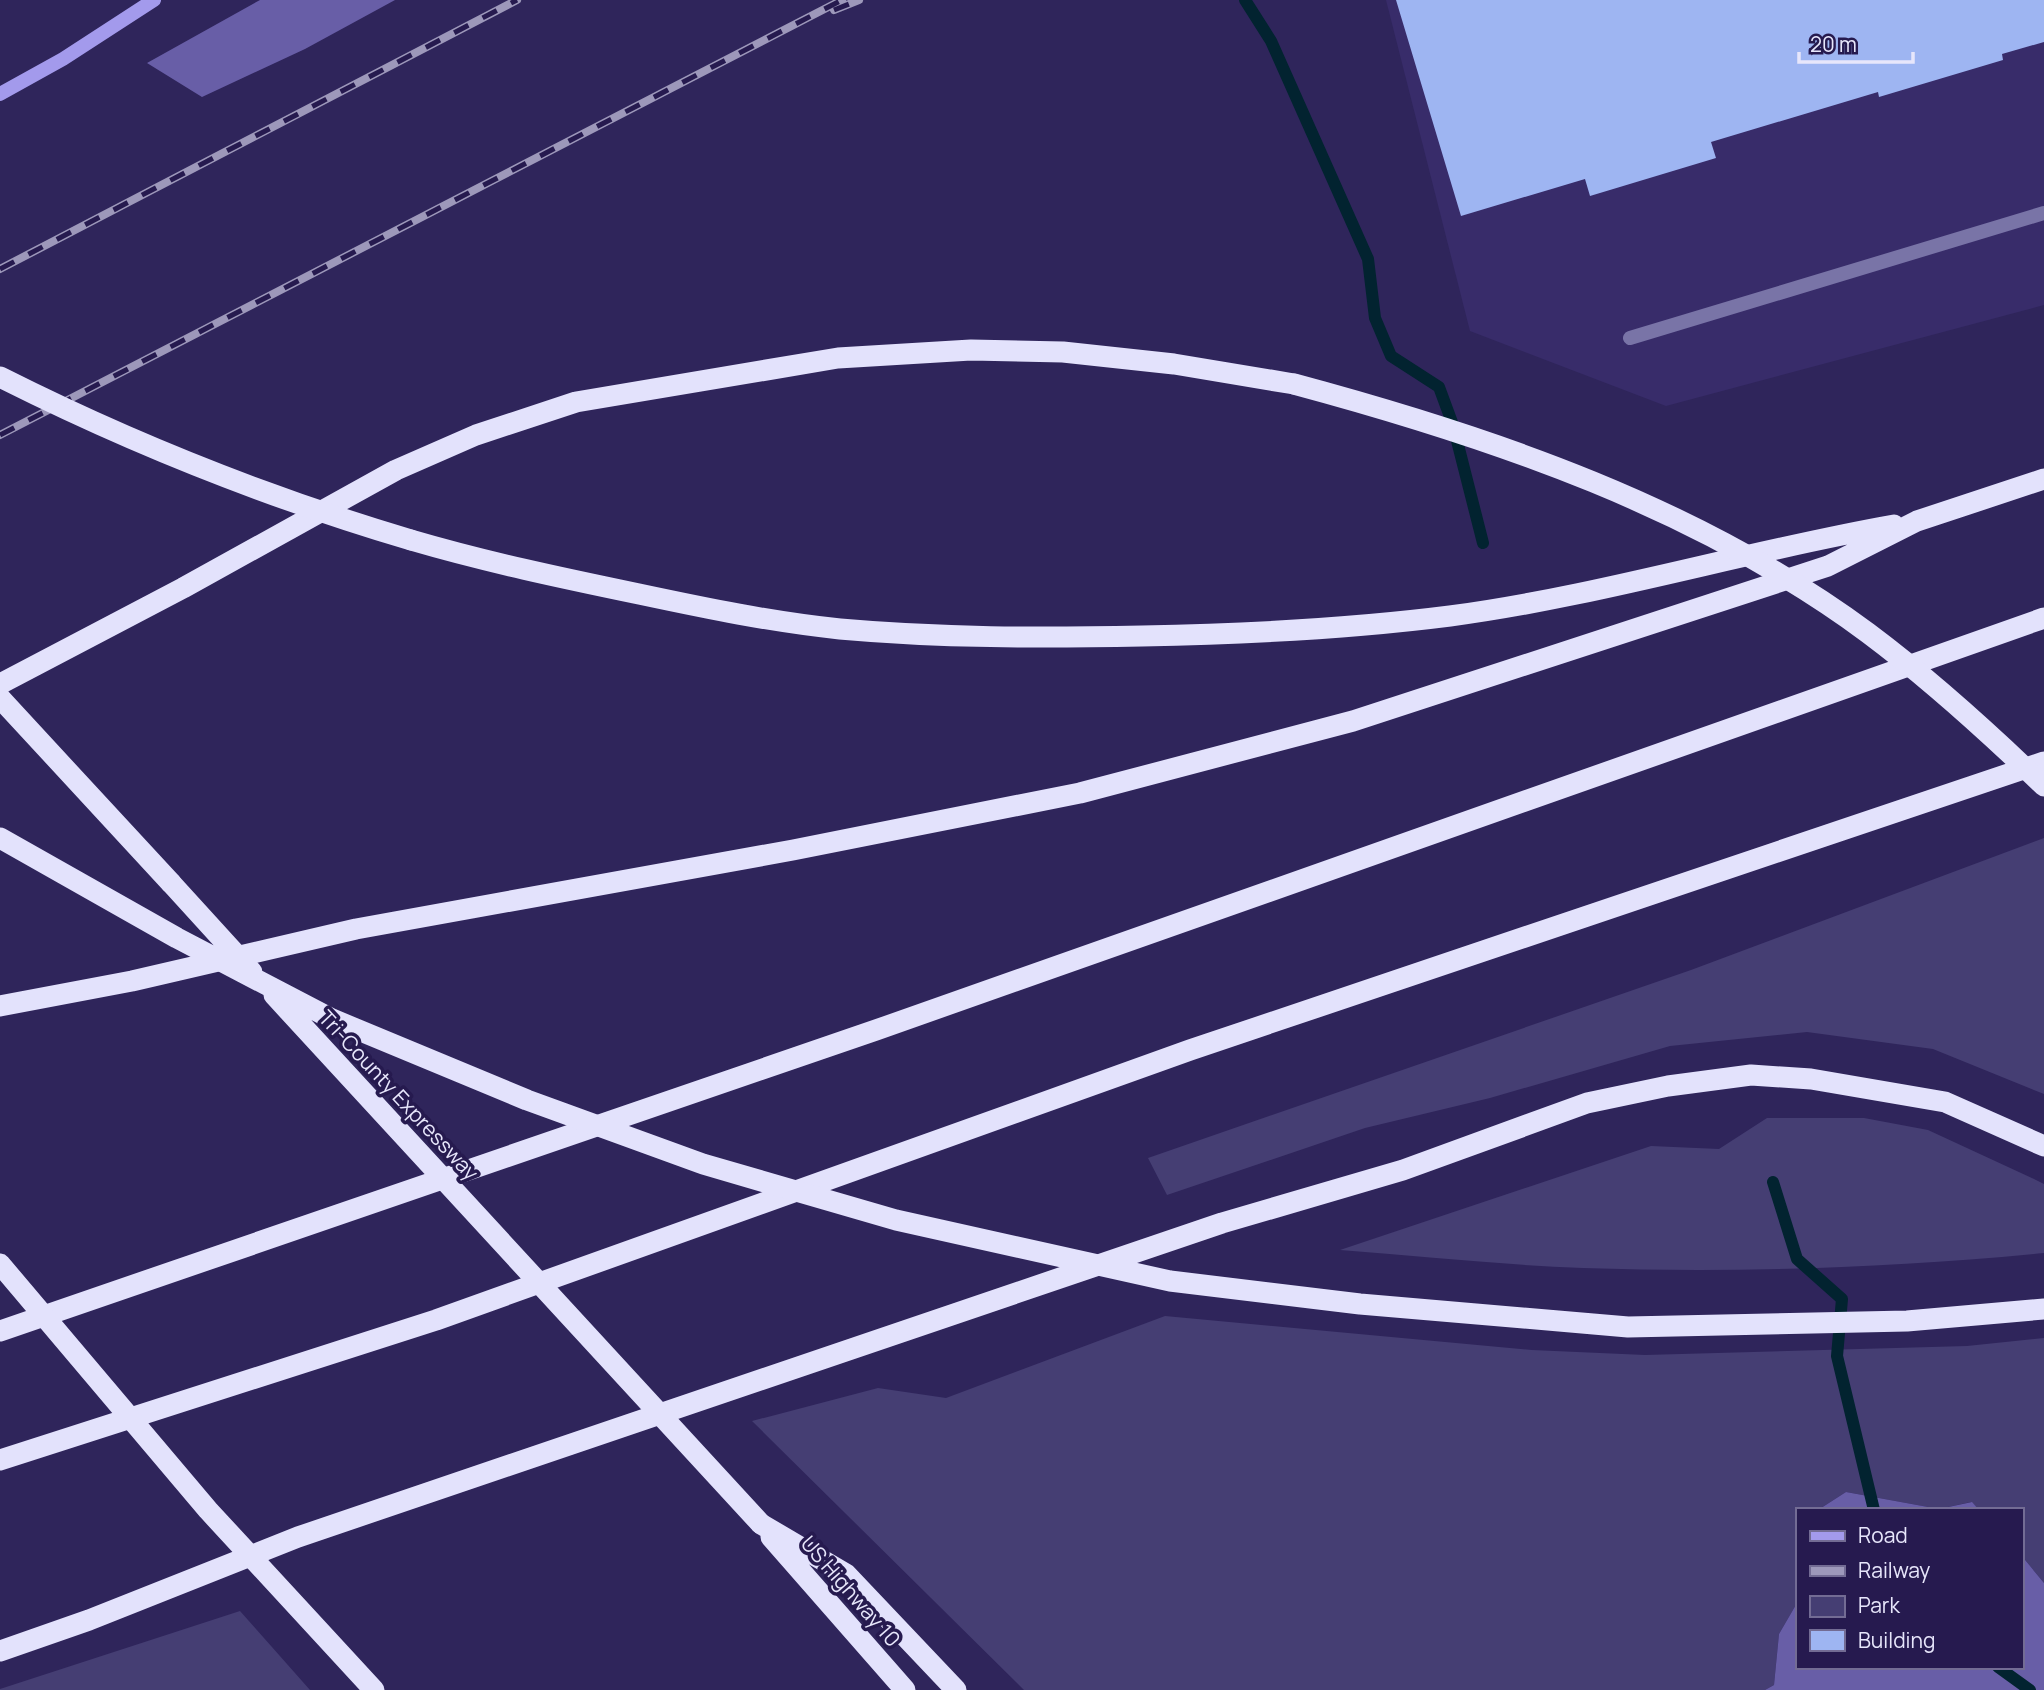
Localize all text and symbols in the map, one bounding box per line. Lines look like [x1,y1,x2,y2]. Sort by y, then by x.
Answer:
scale bar [1799,21,1913,65]
text: 20 m [1810,30,1857,58]
street label: Tri-County Expressway [313,1004,485,1186]
legend [1796,1508,2023,1669]
text: Road [1858,1521,1908,1549]
street label: US Highway 10 [795,1530,907,1652]
text: Railway [1858,1556,1930,1584]
text: Park [1858,1591,1900,1619]
text: Building [1858,1626,1935,1654]

